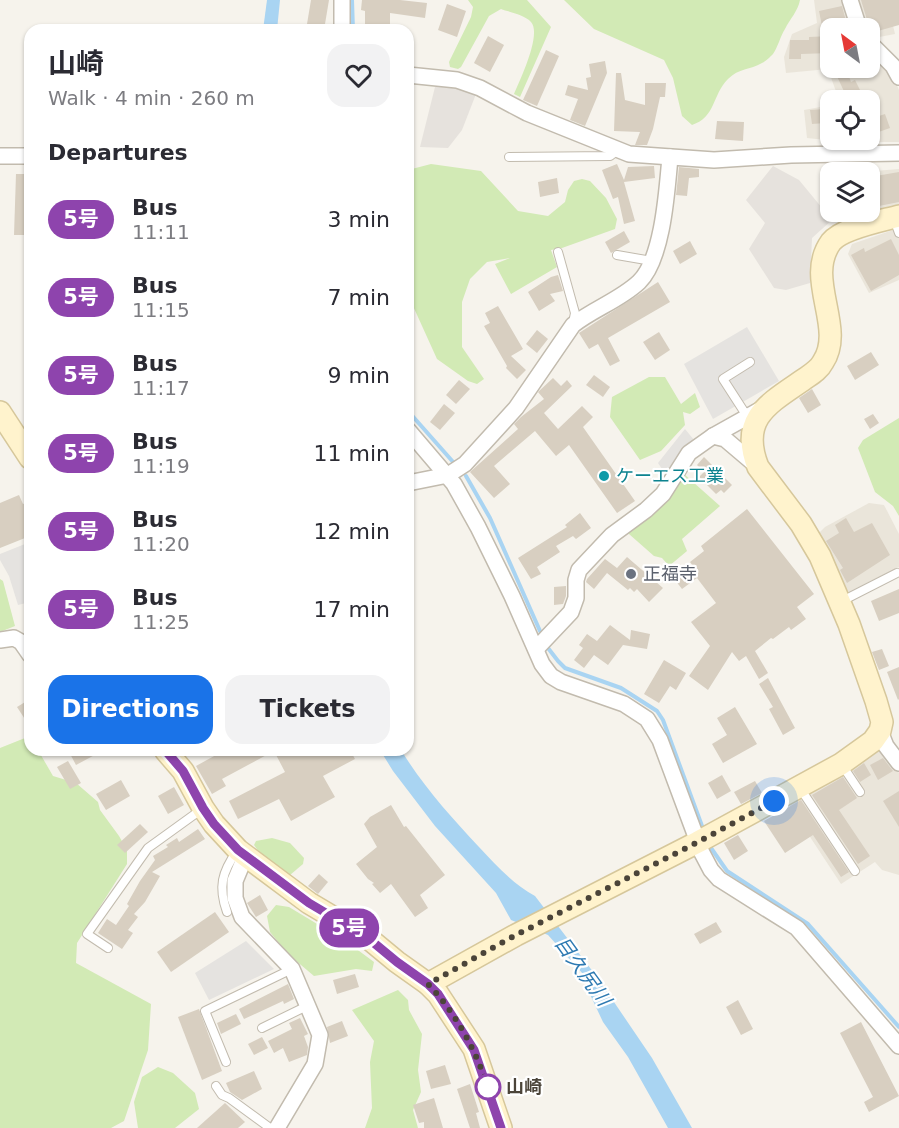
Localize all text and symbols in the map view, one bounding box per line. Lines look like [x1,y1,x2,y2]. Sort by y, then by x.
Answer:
north arrow [820,18,880,78]
map controls [820,18,880,222]
button: heart [327,44,390,107]
text: 山崎 [48,47,104,80]
text: Walk · 4 min · 260 m [48,86,255,110]
button: locate [820,90,880,150]
text: Departures [48,140,188,165]
button: layers [820,162,880,222]
text: Bus [132,195,178,220]
text: 5号 [63,207,99,231]
text: 3 min [328,207,390,232]
text: 11:11 [132,220,190,244]
text: Bus [132,273,178,298]
text: 5号 [63,285,99,309]
text: 7 min [328,285,390,310]
text: 11:15 [132,298,190,322]
text: Bus [132,351,178,376]
text: 5号 [63,363,99,387]
text: 9 min [328,363,390,388]
text: 11:17 [132,376,190,400]
text: Bus [132,429,178,454]
text: 5号 [63,441,99,465]
text: 11 min [314,441,390,466]
text: 11:19 [132,454,190,478]
place label: ケーエス工業 [616,465,724,486]
marker: ケーエス工業 [597,469,611,483]
text: Bus [132,507,178,532]
text: 5号 [63,519,99,543]
text: 12 min [314,519,390,544]
text: 11:20 [132,532,190,556]
place label: 正福寺 [643,563,697,584]
marker: 正福寺 [624,567,638,581]
text: Bus [132,585,178,610]
text: 5号 [63,597,99,621]
text: 17 min [314,597,390,622]
text: 11:25 [132,610,190,634]
button: Directions [48,675,213,744]
button: Tickets [225,675,390,744]
your location [759,786,789,816]
line badge: 5号 [322,908,376,948]
text: 5号 [331,916,367,940]
water label: 目久尻川 [550,932,617,1012]
marker: 山崎 [475,1074,501,1100]
place label: 山崎 [506,1076,542,1097]

